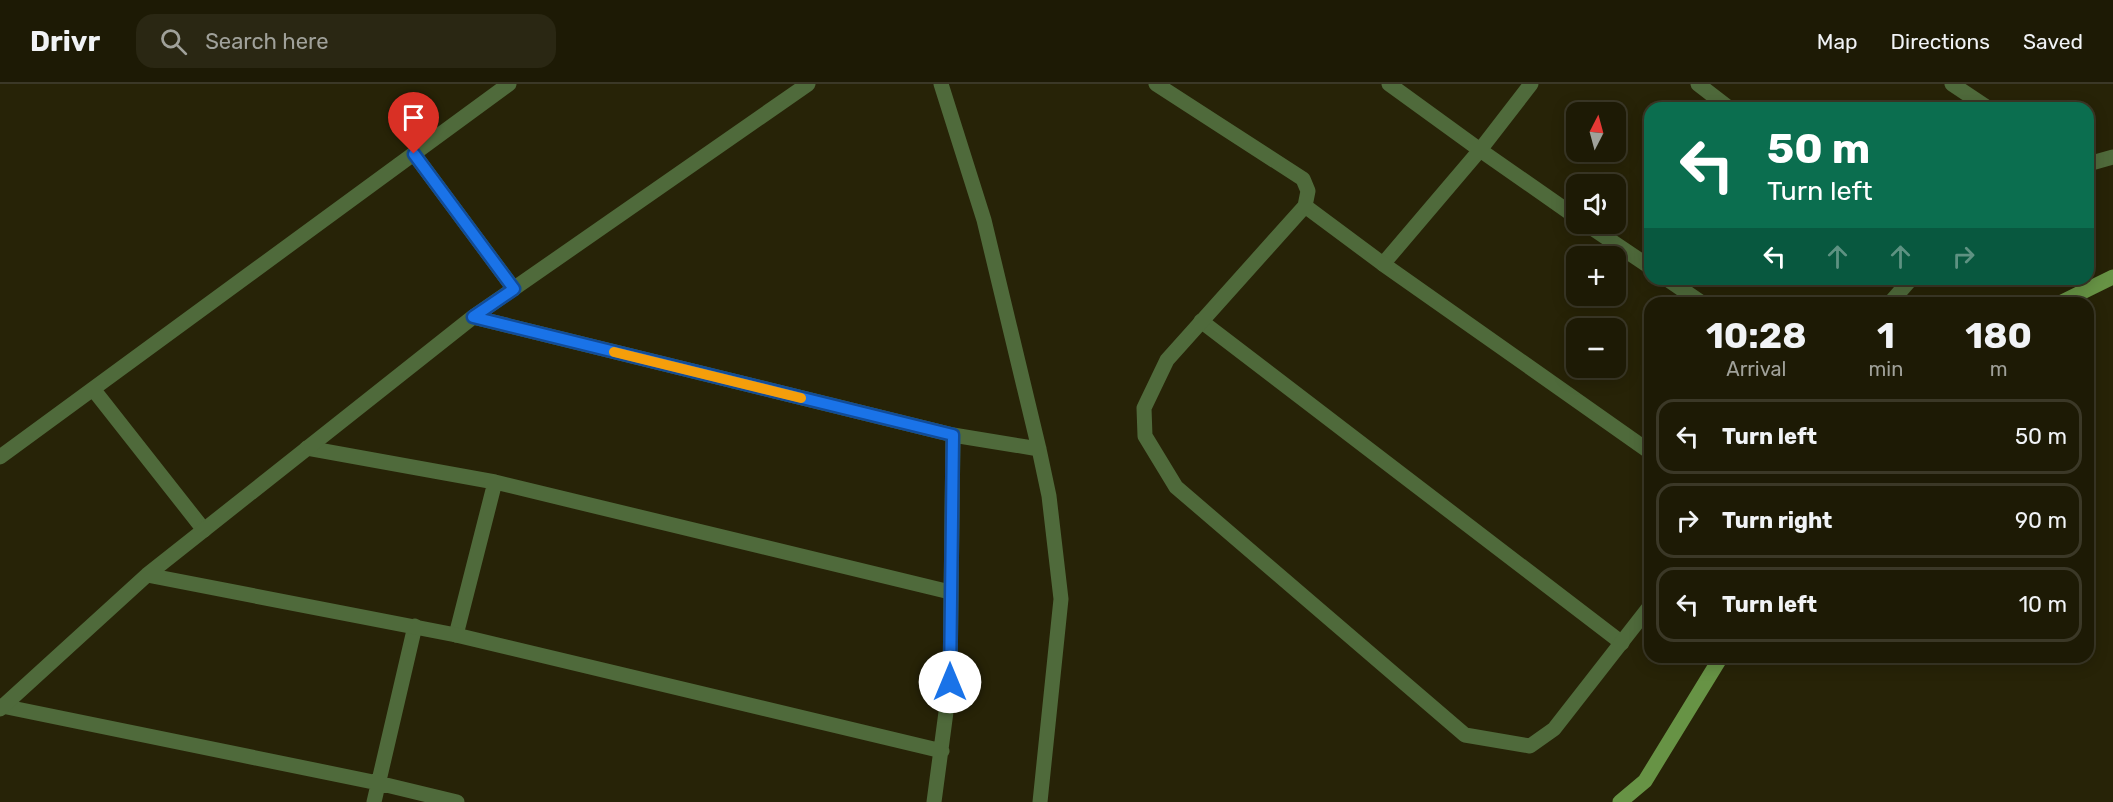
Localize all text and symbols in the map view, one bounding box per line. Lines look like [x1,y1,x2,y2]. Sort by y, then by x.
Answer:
search box [136,14,556,68]
text: Drivr [30,25,100,58]
icon: search [157,25,190,58]
text: Search here [205,28,329,55]
text: Map [1817,29,1858,54]
text: Directions [1891,29,1990,54]
text: Saved [2023,29,2083,54]
pin [388,92,439,154]
icon: arrive [397,101,430,134]
north arrow [1566,102,1626,162]
map controls [1566,102,1626,378]
text: 50 m [1767,124,1870,174]
icon: left [1668,126,1746,204]
button: sound [1566,174,1626,234]
text: Turn left [1767,175,1872,207]
icon: left [1758,240,1791,273]
icon: ahead [1821,240,1854,273]
icon: ahead [1884,240,1917,273]
icon: right [1947,240,1980,273]
button: + [1566,246,1626,306]
text: 10:28 [1706,314,1807,357]
text: 1 [1877,314,1895,357]
text: 180 [1965,314,2032,357]
button: − [1566,318,1626,378]
text: Arrival [1726,357,1786,381]
text: min [1869,357,1903,381]
text: m [1990,357,2008,381]
icon: left [1671,420,1704,453]
text: Turn left [1722,423,1817,450]
text: 50 m [2015,423,2067,450]
icon: right [1671,504,1704,537]
text: Turn right [1722,507,1832,534]
text: 90 m [2015,507,2067,534]
icon: left [1671,588,1704,621]
text: Turn left [1722,591,1817,618]
text: 10 m [2019,591,2067,618]
position arrow [918,650,982,714]

